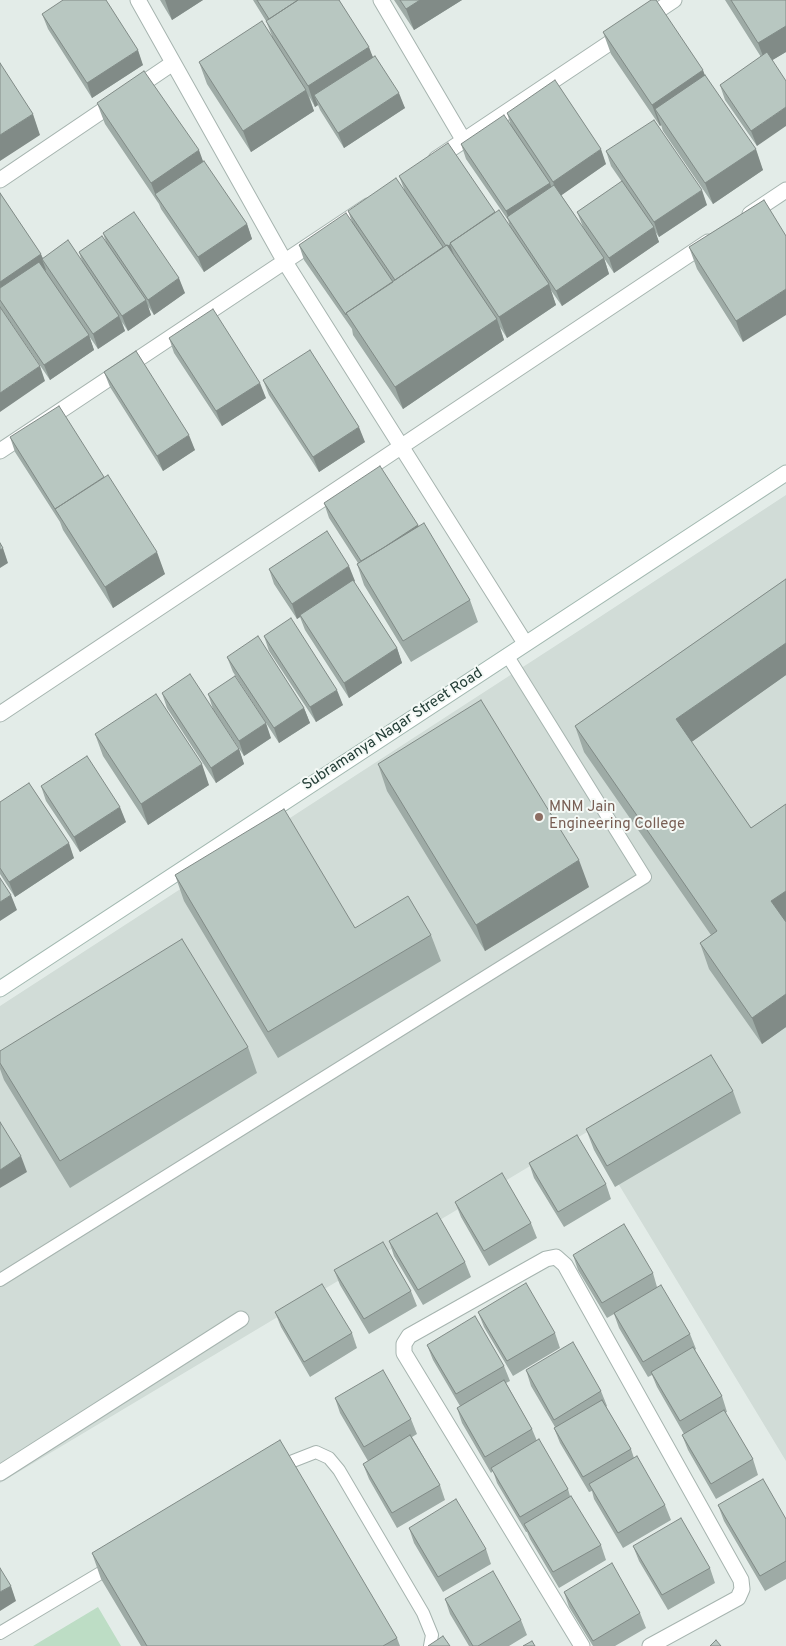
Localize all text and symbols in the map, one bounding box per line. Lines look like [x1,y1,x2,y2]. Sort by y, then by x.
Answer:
street label: Subramanya Nagar Street Road [299,665,487,795]
place label: MNM Jain Engineering College [549,799,685,834]
marker: MNM Jain Engineering College [533,811,545,823]

